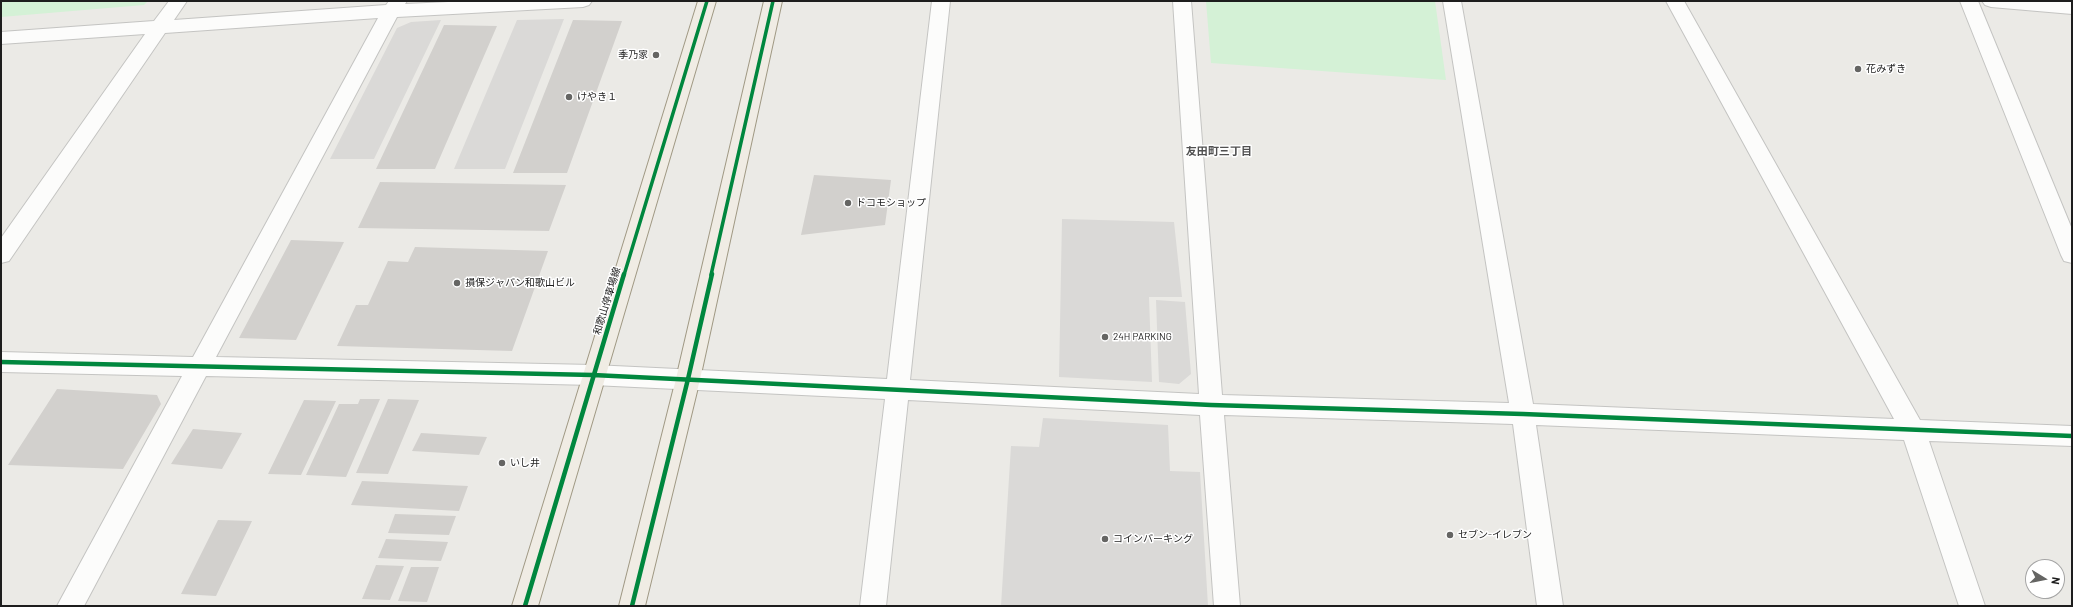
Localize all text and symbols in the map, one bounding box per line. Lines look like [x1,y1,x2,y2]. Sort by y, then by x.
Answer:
place label: 季乃家 [618,49,648,61]
marker: 季乃家 [651,50,661,60]
place label: 花みずき [1866,63,1906,75]
marker: 花みずき [1853,64,1863,74]
place label: けやき１ [577,91,617,103]
marker: けやき１ [564,92,574,102]
district label: 友田町三丁目 [1186,144,1252,158]
place label: ドコモショップ [856,197,926,209]
marker: ドコモショップ [843,198,853,208]
street label: 和歌山停車場線 [591,266,623,336]
place label: 損保ジャパン和歌山ビル [465,277,575,289]
marker: 損保ジャパン和歌山ビル [452,278,462,288]
place label: 24H PARKING [1113,331,1172,343]
marker: 24H PARKING [1100,332,1110,342]
place label: いし井 [510,457,540,469]
marker: いし井 [497,458,507,468]
place label: セブン-イレブン [1458,529,1532,541]
marker: セブン-イレブン [1445,530,1455,540]
place label: コインパーキング [1113,533,1193,545]
marker: コインパーキング [1100,534,1110,544]
north arrow [2025,559,2065,599]
text: N [2049,576,2063,586]

